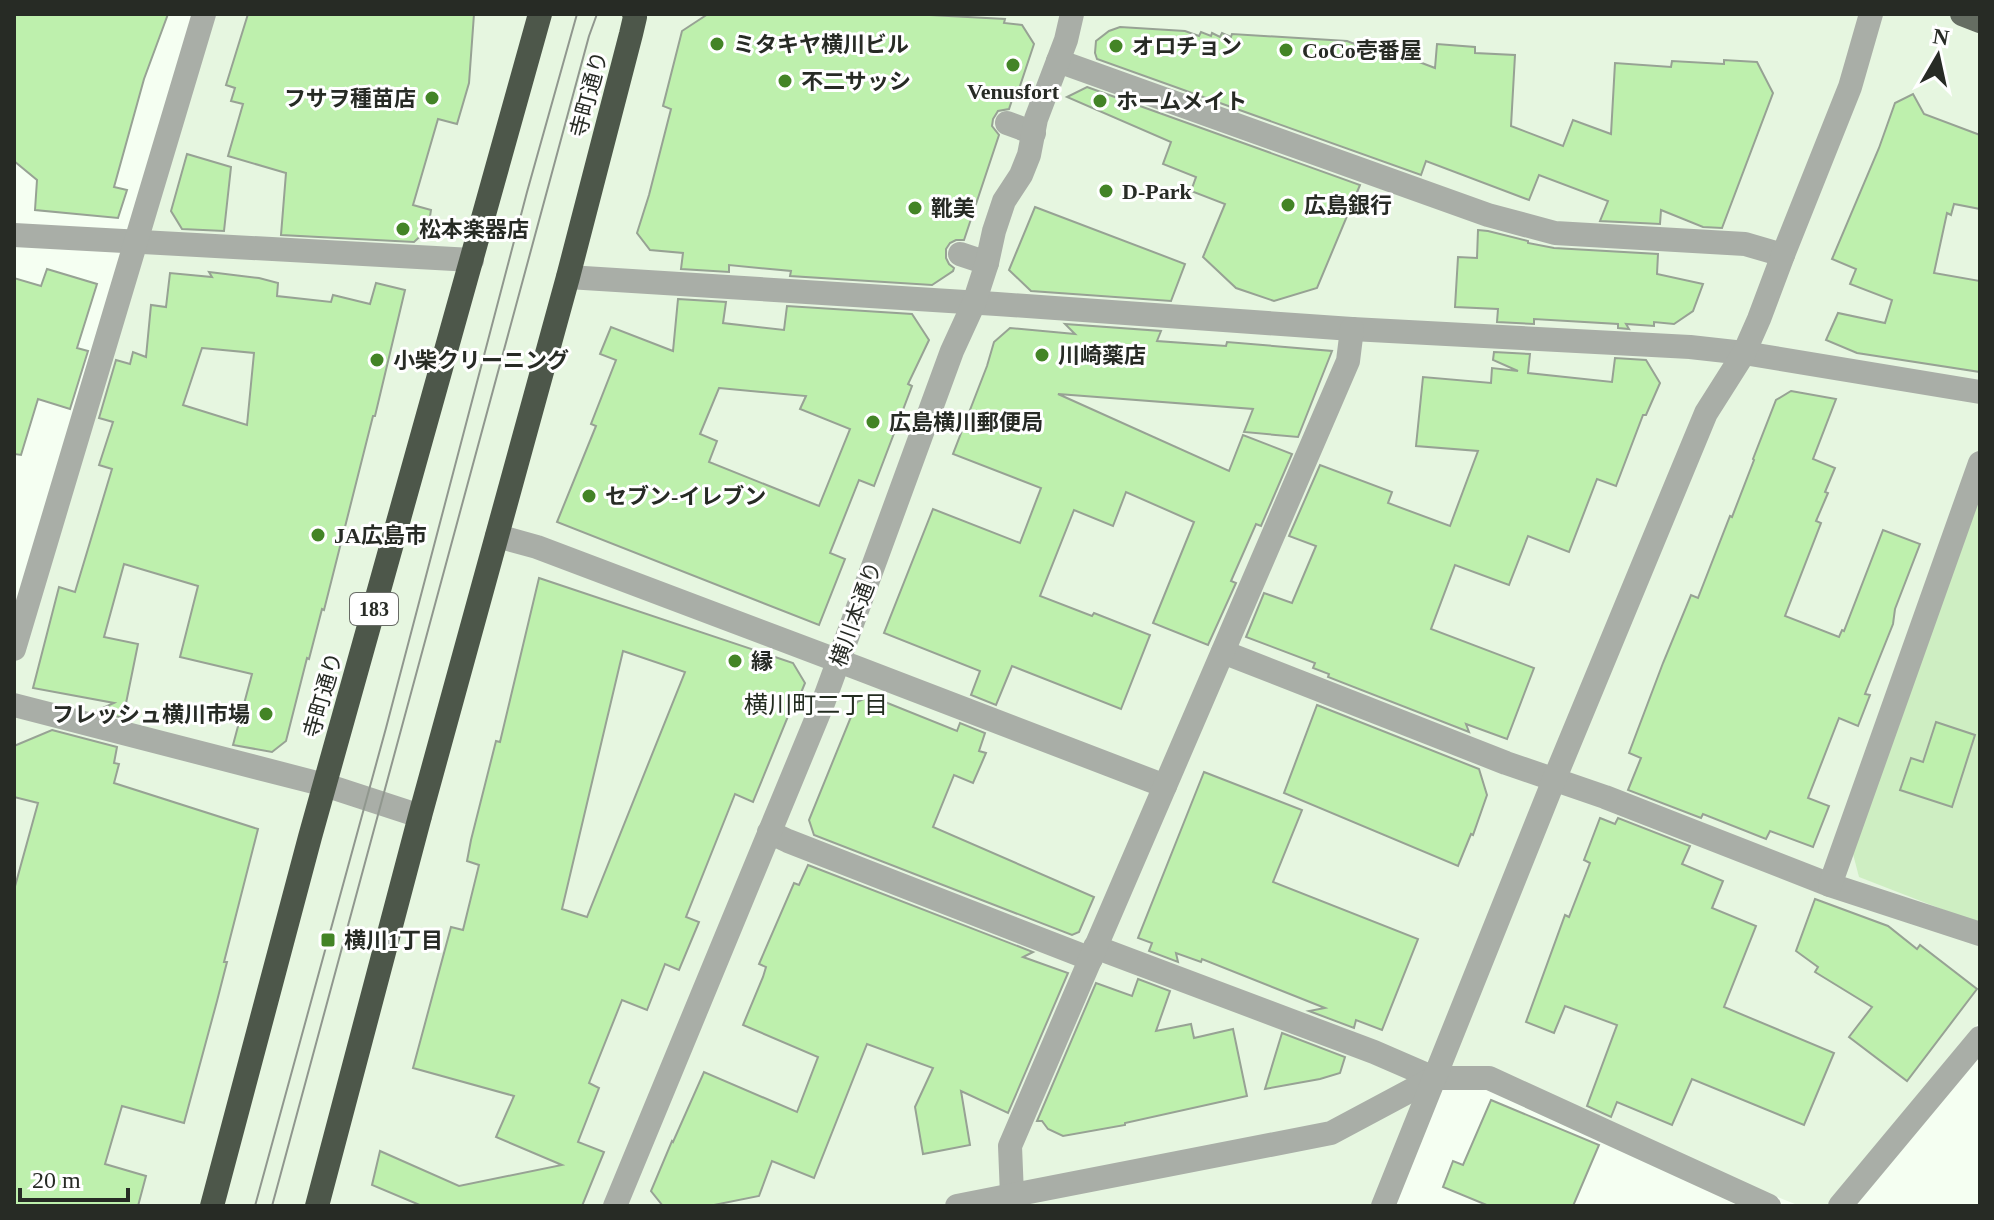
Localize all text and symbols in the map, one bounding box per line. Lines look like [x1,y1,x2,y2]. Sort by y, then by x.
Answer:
north arrow [1898,16,1978,96]
text: N [1931,23,1951,50]
place label: ミタキヤ横川ビル [733,32,909,57]
place label: オロチョン [1132,34,1242,59]
marker: ミタキヤ横川ビル [708,35,726,53]
marker: オロチョン [1107,37,1125,55]
place label: CoCo壱番屋 [1302,38,1422,63]
marker: CoCo壱番屋 [1277,41,1295,59]
street label: 寺町通り [566,48,612,140]
marker: Venusfort [1004,56,1022,74]
place label: 不二サッシ [801,69,911,94]
marker: 不二サッシ [776,72,794,90]
place label: Venusfort [967,79,1060,104]
place label: フサヲ種苗店 [284,86,416,111]
marker: フサヲ種苗店 [423,89,441,107]
place label: ホームメイト [1116,89,1247,114]
marker: ホームメイト [1091,92,1109,110]
place label: D-Park [1122,179,1192,204]
marker: D-Park [1097,182,1115,200]
place label: 広島銀行 [1304,193,1392,218]
place label: 靴美 [931,196,975,221]
marker: 広島銀行 [1279,196,1297,214]
marker: 靴美 [906,199,924,217]
place label: 松本楽器店 [419,217,529,242]
marker: 松本楽器店 [394,220,412,238]
place label: 川崎薬店 [1058,343,1146,368]
marker: 川崎薬店 [1033,346,1051,364]
place label: 小柴クリーニング [393,348,569,373]
marker: 小柴クリーニング [368,351,386,369]
place label: 広島横川郵便局 [889,410,1043,435]
marker: 広島横川郵便局 [864,413,882,431]
place label: セブン-イレブン [605,484,766,509]
marker: セブン-イレブン [580,487,598,505]
place label: JA広島市 [334,523,427,548]
marker: JA広島市 [309,526,327,544]
street label: 横川本通り [825,558,887,670]
road number: 183 [350,593,398,625]
street label: 寺町通り [299,649,347,741]
place label: 縁 [751,649,773,674]
marker: 縁 [726,652,744,670]
district label: 横川町二丁目 [744,692,888,718]
place label: フレッシュ横川市場 [52,702,250,727]
marker: フレッシュ横川市場 [257,705,275,723]
place label: 横川1丁目 [344,928,443,953]
marker: 横川1丁目 [319,931,337,949]
scale bar [20,1152,128,1202]
text: 20 m [32,1167,81,1193]

